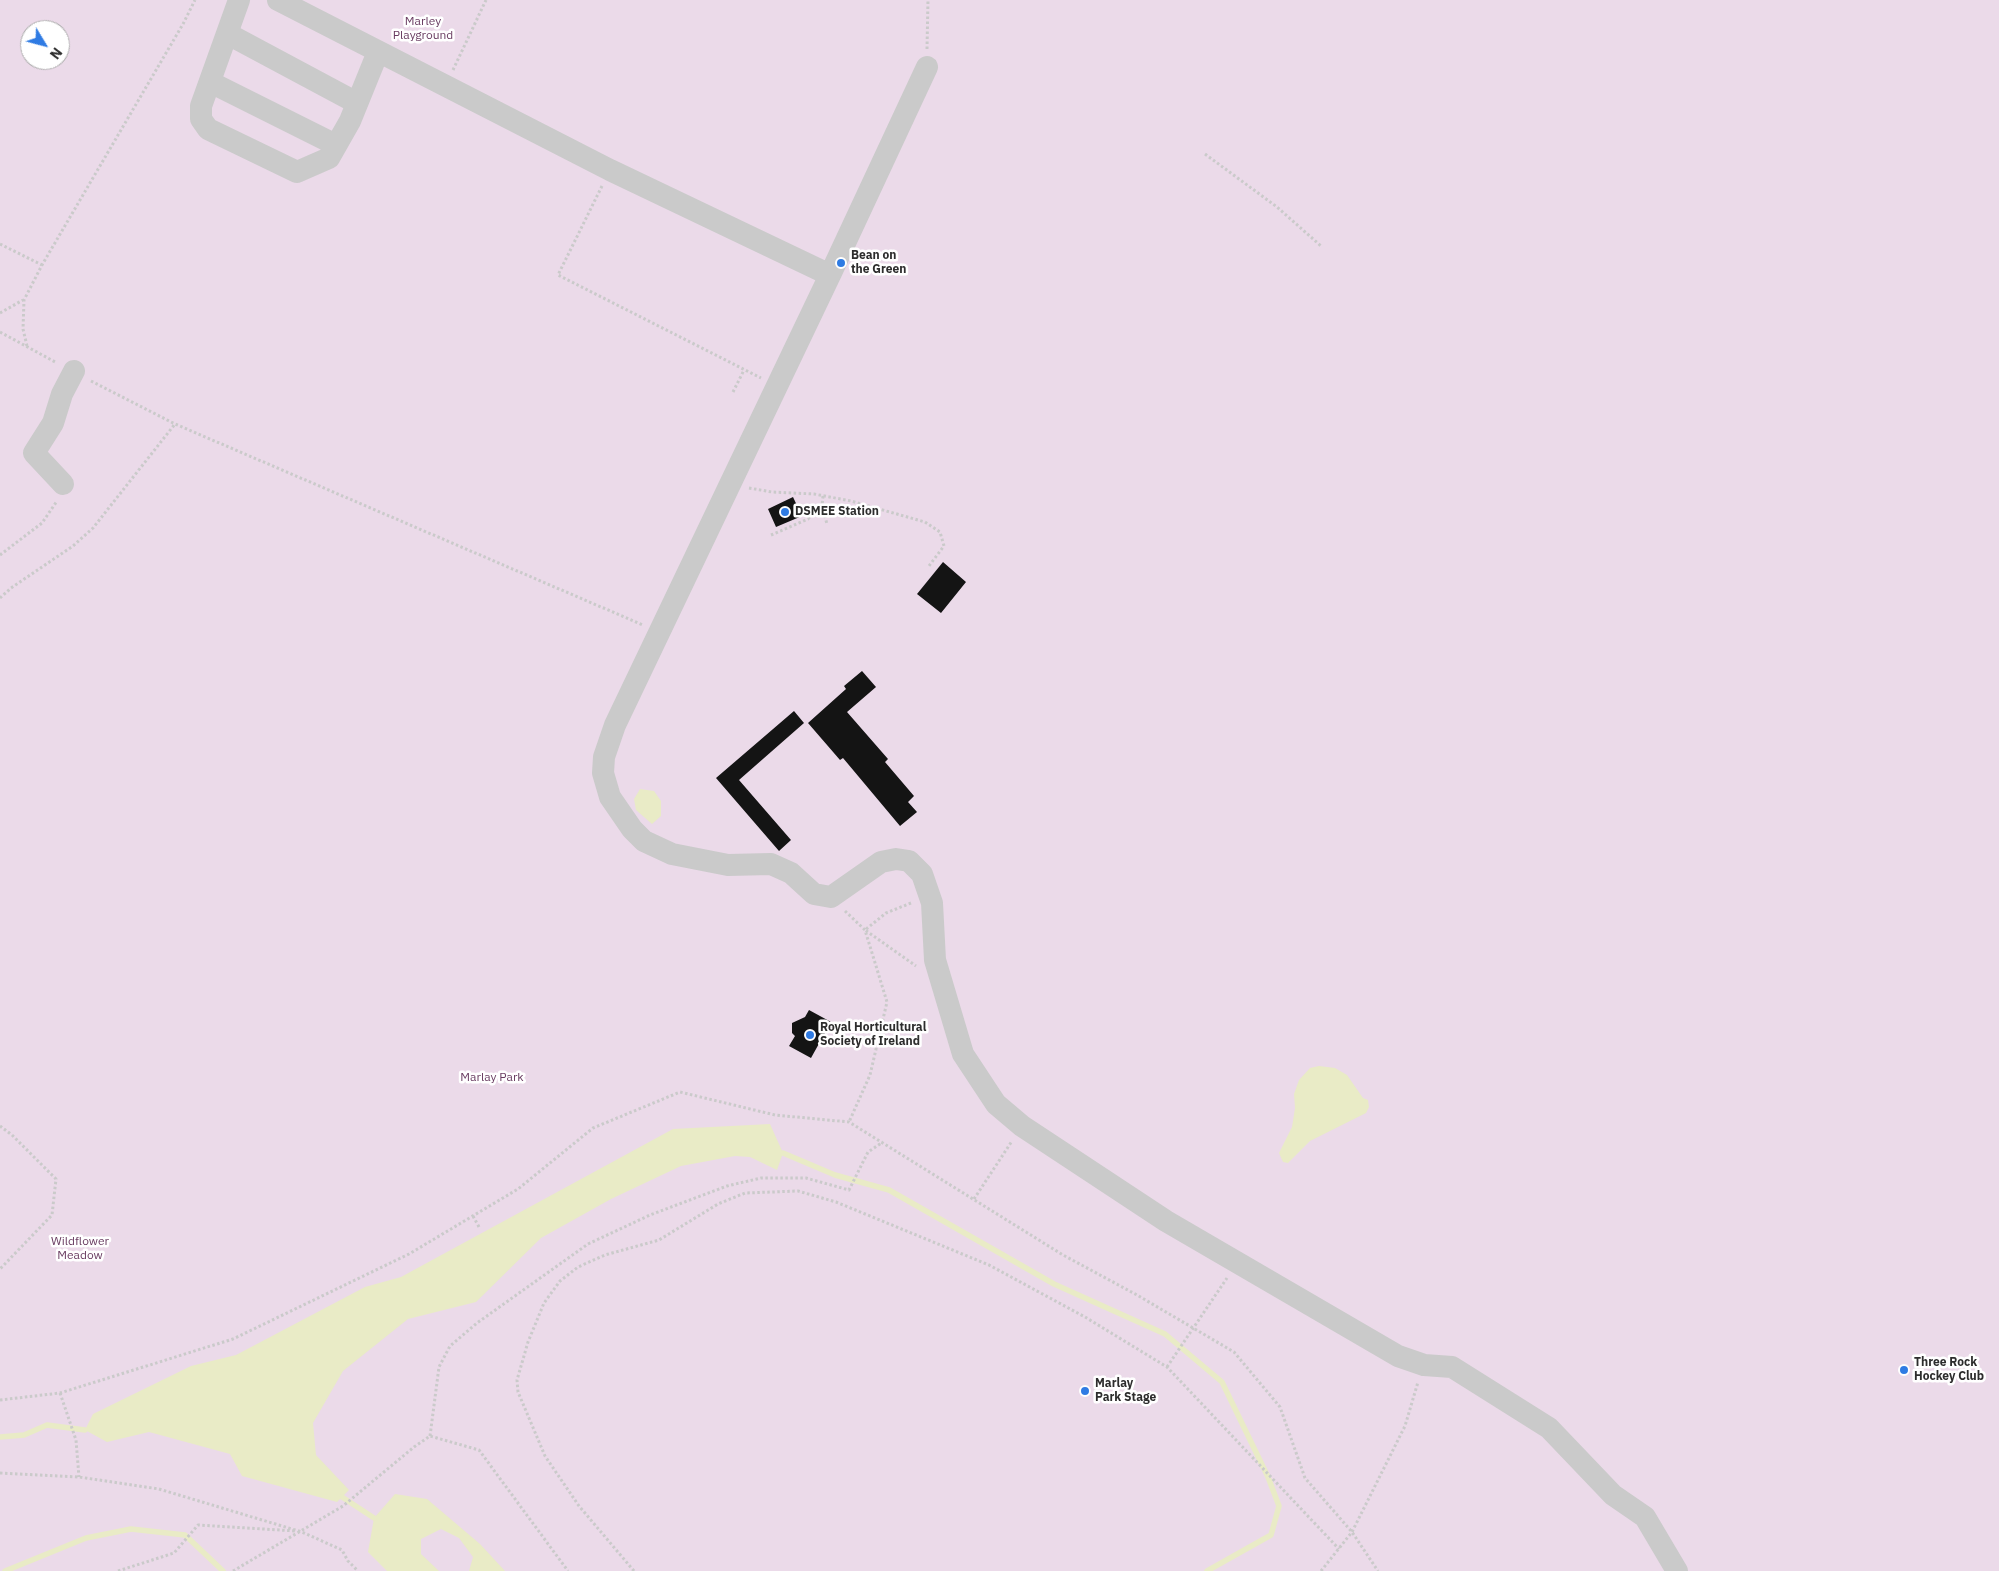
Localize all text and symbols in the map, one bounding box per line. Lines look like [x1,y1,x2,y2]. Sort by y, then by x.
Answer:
park label: Marley Playground [393,15,453,43]
north arrow [20,20,70,70]
text: N [46,44,66,63]
place label: Bean on the Green [851,249,906,277]
marker: Bean on the Green [835,257,847,269]
place label: DSMEE Station [795,505,879,519]
marker: DSMEE Station [779,506,791,518]
place label: Royal Horticultural Society of Ireland [820,1021,926,1049]
marker: Royal Horticultural Society of Ireland [804,1029,816,1041]
park label: Marlay Park [460,1071,524,1085]
park label: Wildflower Meadow [51,1235,109,1263]
place label: Three Rock Hockey Club [1914,1356,1984,1384]
marker: Three Rock Hockey Club [1898,1364,1910,1376]
place label: Marlay Park Stage [1095,1377,1156,1405]
marker: Marlay Park Stage [1079,1385,1091,1397]

